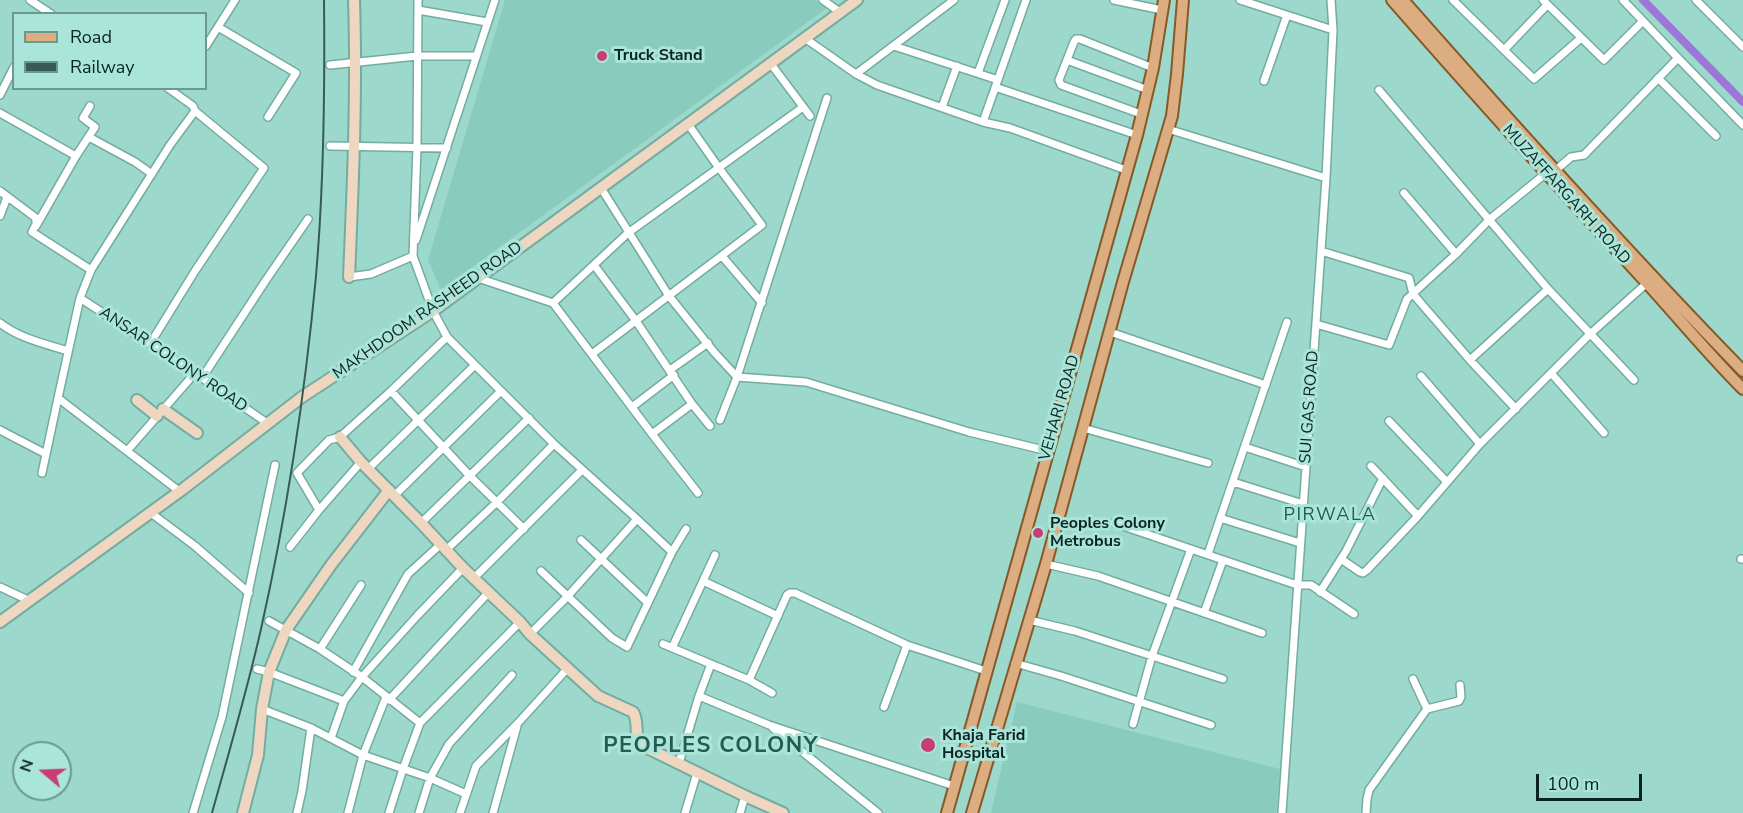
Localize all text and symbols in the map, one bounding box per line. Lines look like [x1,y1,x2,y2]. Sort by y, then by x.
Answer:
legend [12,12,207,90]
text: Road [70,25,112,49]
place label: Truck Stand [614,46,703,66]
marker: Truck Stand [595,49,609,63]
text: Railway [70,55,135,79]
street label: MUZAFFARGARH ROAD [1498,121,1634,269]
street label: MAKHDOOM RASHEED ROAD [330,238,526,384]
street label: ANSAR COLONY ROAD [95,303,251,417]
street label: SUI GAS ROAD [1296,350,1324,464]
street label: VEHARI ROAD [1036,353,1084,463]
district label: PIRWALA [1284,505,1376,527]
place label: Peoples Colony Metrobus [1050,514,1165,552]
marker: Peoples Colony Metrobus [1031,526,1045,540]
place label: Khaja Farid Hospital [942,726,1025,764]
district label: PEOPLES COLONY [603,734,819,760]
marker: Khaja Farid Hospital [919,736,937,754]
north arrow [12,741,72,801]
text: N [15,757,39,775]
scale bar [1539,762,1646,800]
text: 100 m [1547,772,1599,796]

